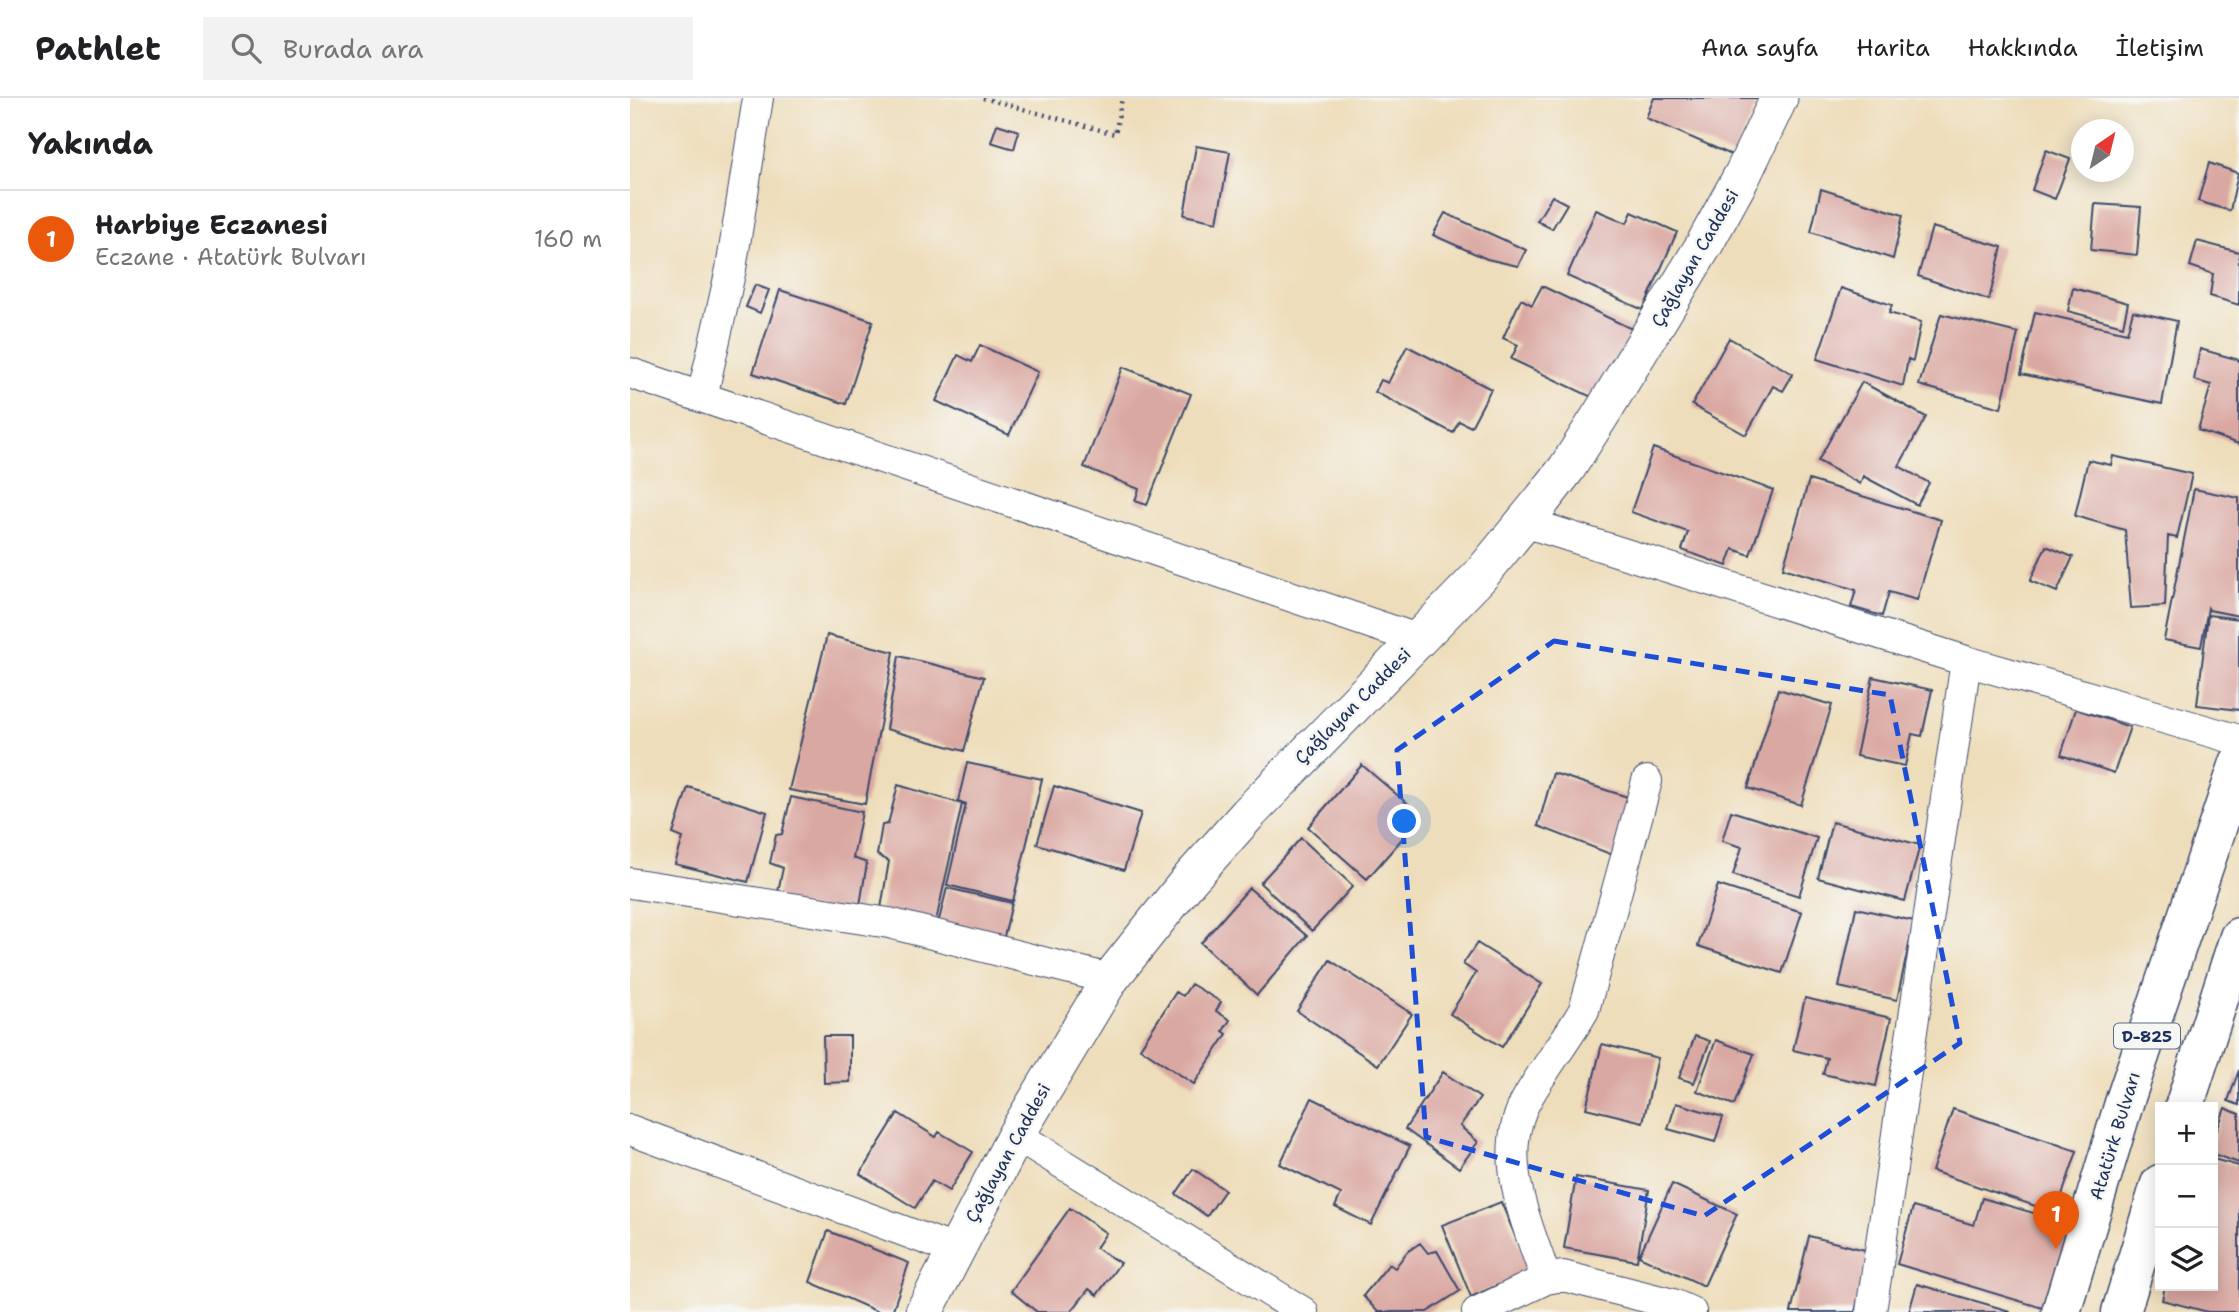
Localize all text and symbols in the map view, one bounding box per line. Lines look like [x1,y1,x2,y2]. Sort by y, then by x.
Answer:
search box [203,17,693,80]
text: Pathlet [35,26,161,71]
icon: search [227,29,265,67]
text: Burada ara [283,31,423,66]
text: Ana sayfa [1701,32,1818,64]
text: Harita [1856,32,1930,64]
text: Hakkında [1968,32,2078,64]
text: İletişim [2116,32,2204,64]
north arrow [2071,119,2134,182]
text: Yakında [28,123,153,164]
street label: Çağlayan Caddesi [1646,185,1744,331]
text: Harbiye Eczanesi [95,207,328,242]
text: 1 [46,224,56,254]
text: 160 m [534,224,602,254]
text: Eczane · Atatürk Bulvarı [95,242,367,272]
street label: Çağlayan Caddesi [1290,643,1416,769]
your location [1387,804,1421,838]
road number: D-825 [2114,1024,2180,1048]
street label: Atatürk Bulvarı [2084,1069,2146,1203]
street label: Çağlayan Caddesi [960,1079,1056,1227]
map controls [2155,1102,2218,1291]
button: + [2155,1102,2218,1165]
button: − [2155,1165,2218,1228]
pin: 1 [2033,1191,2079,1249]
button: layers [2155,1228,2218,1291]

